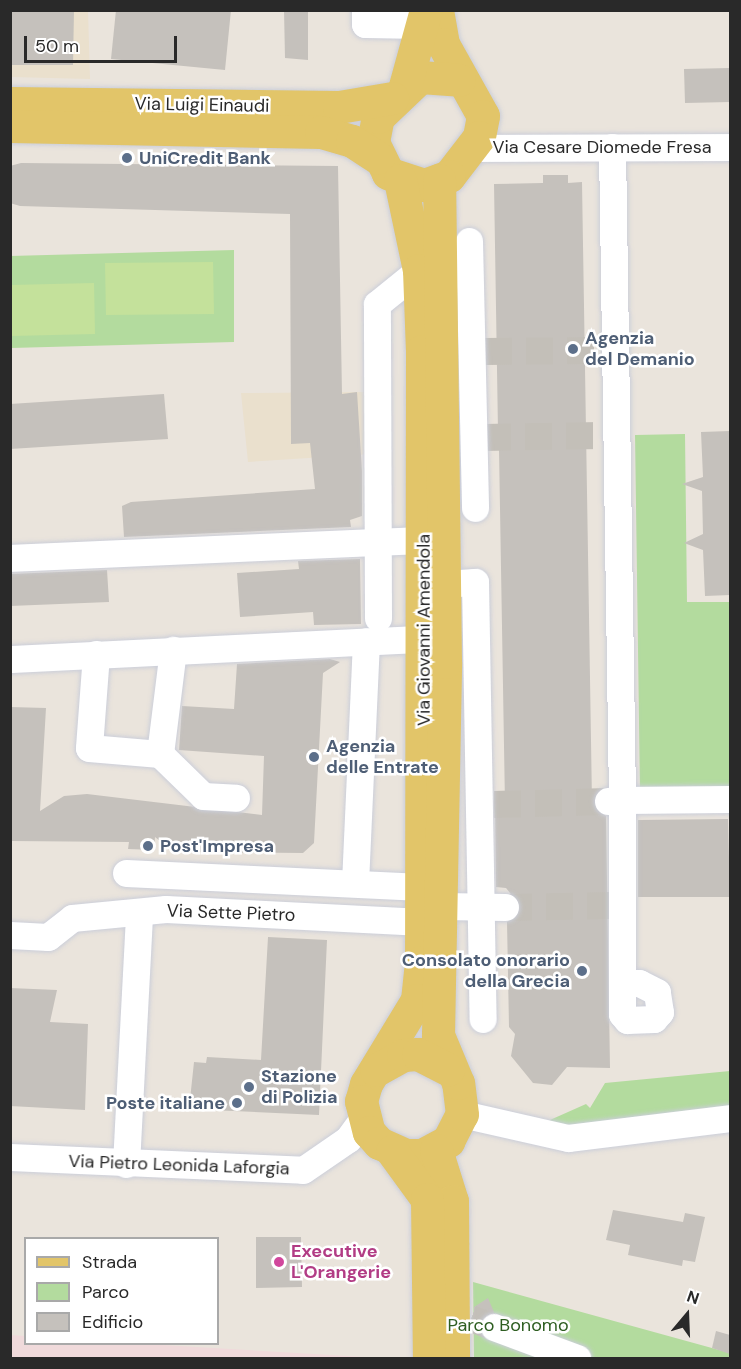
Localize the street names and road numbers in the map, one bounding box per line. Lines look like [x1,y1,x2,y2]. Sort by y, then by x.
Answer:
street label: Via Luigi Einaudi [134,93,270,117]
street label: Via Cesare Diomede Fresa [492,136,712,158]
street label: Via Giovanni Amendola [413,534,435,726]
street label: Via Sette Pietro [166,900,296,926]
street label: Via Pietro Leonida Laforgia [68,1150,290,1180]

